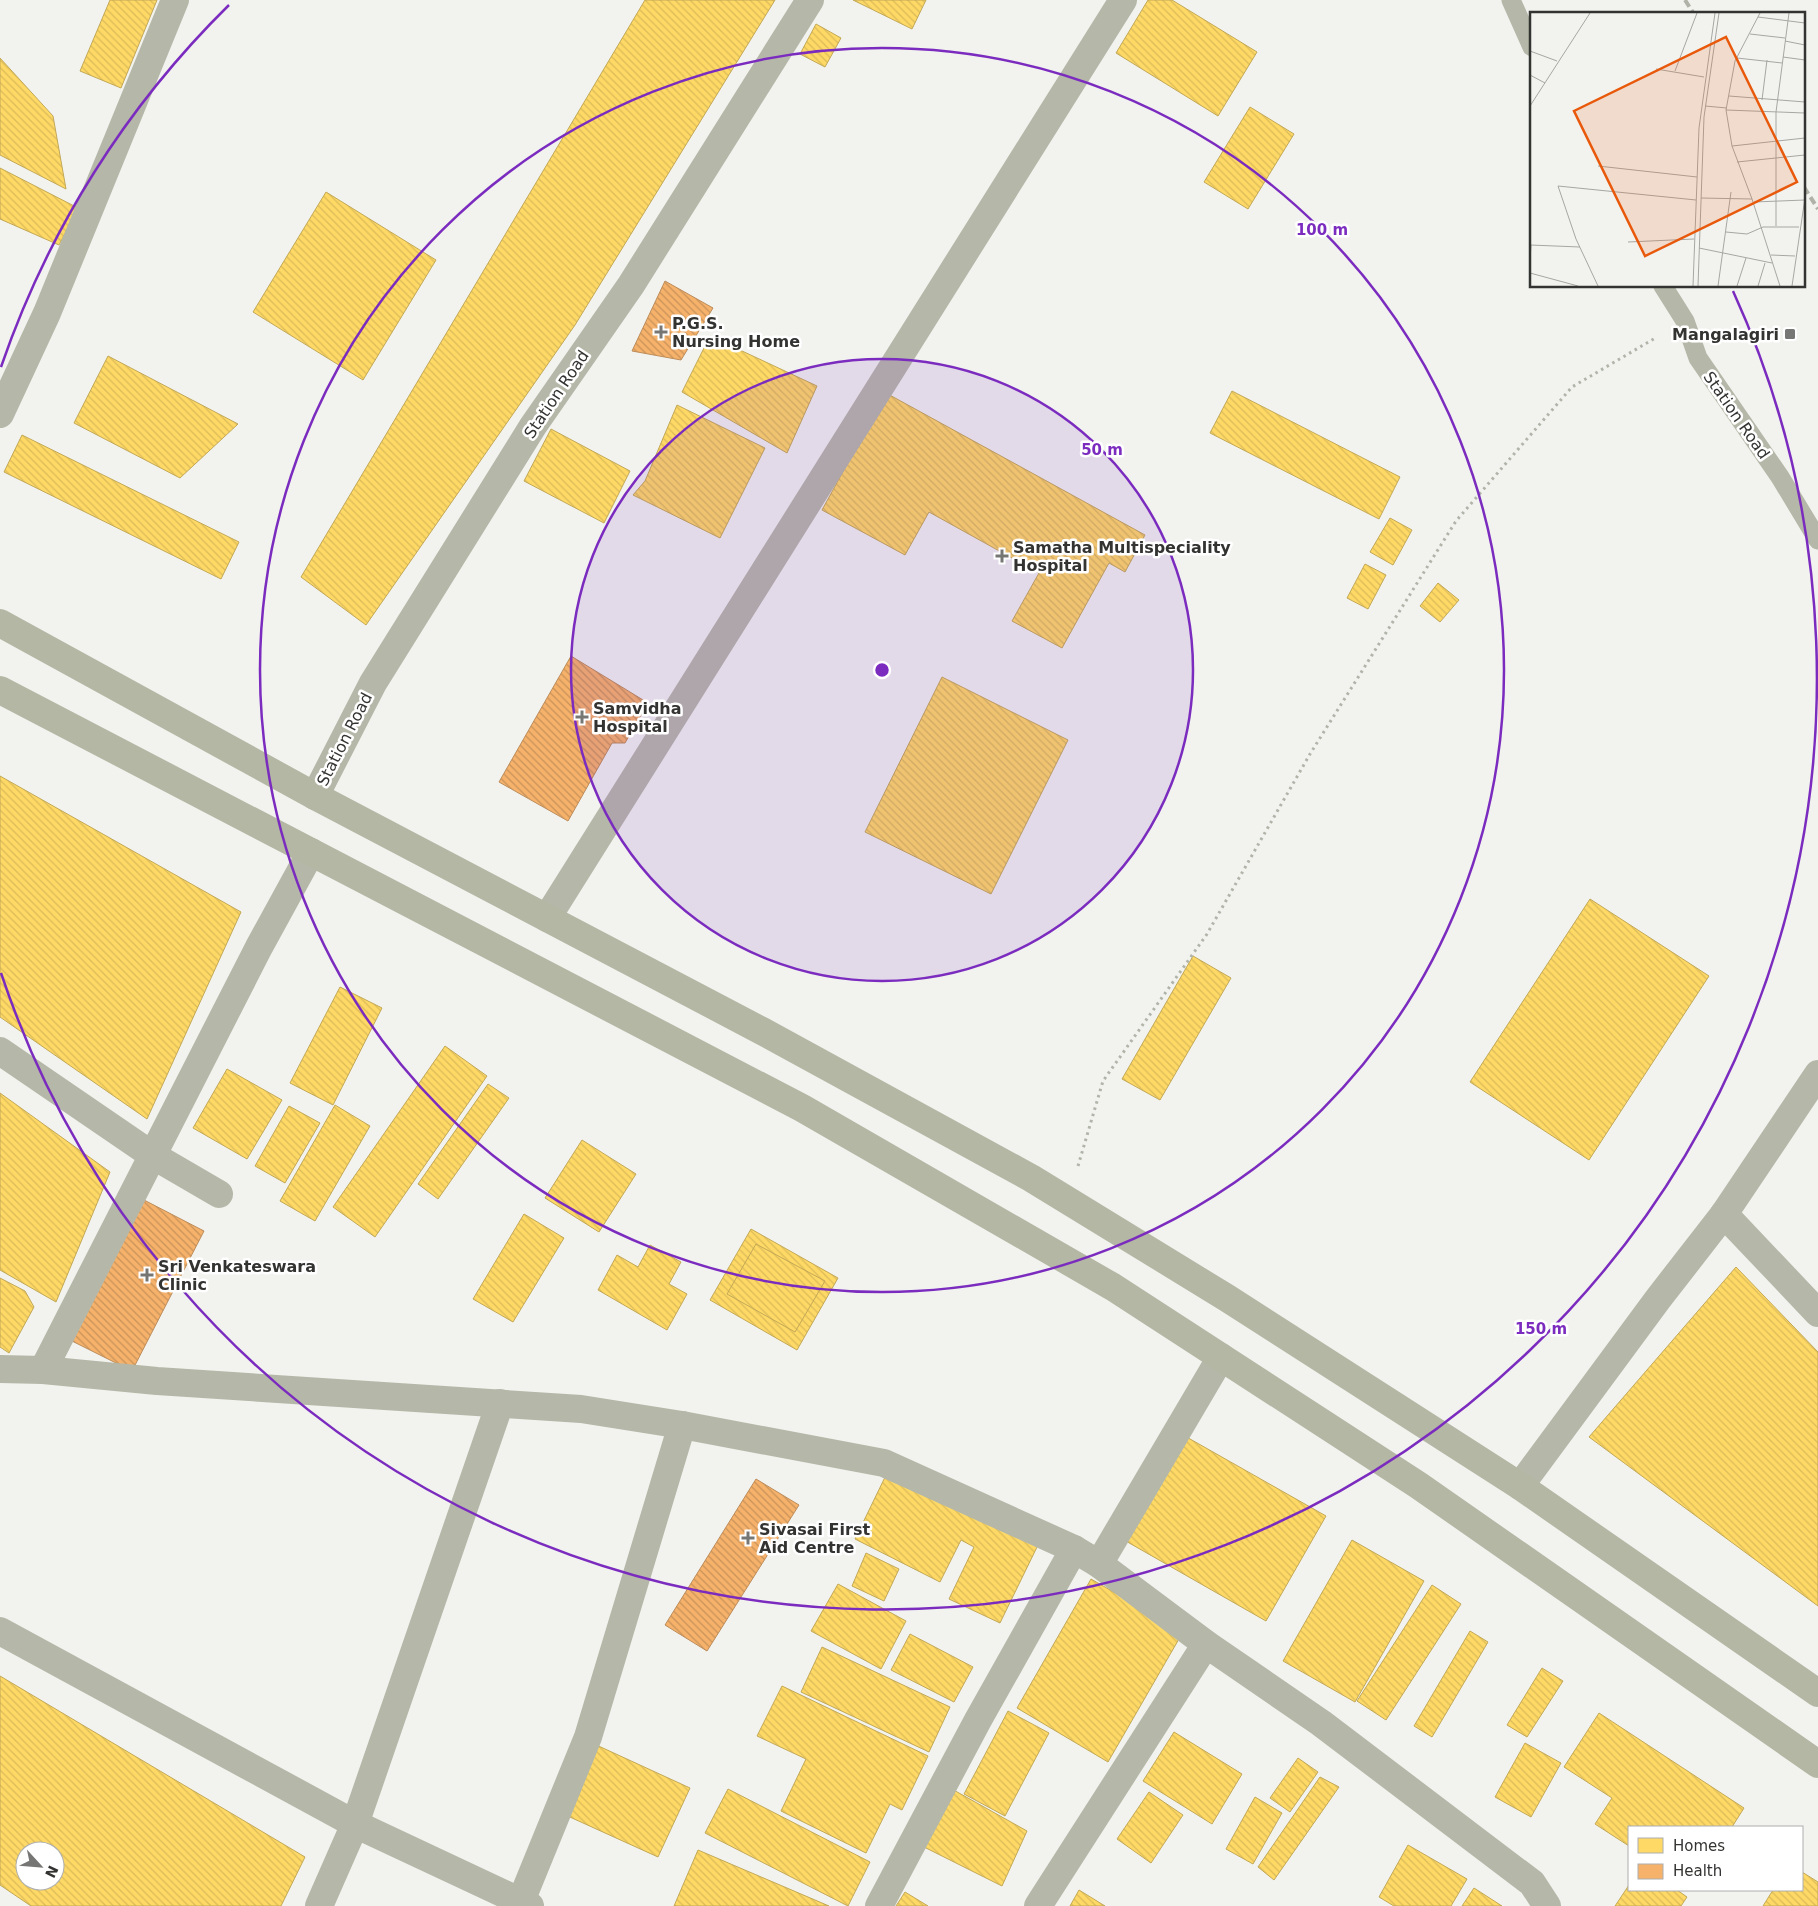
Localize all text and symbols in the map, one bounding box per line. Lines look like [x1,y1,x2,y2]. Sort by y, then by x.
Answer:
inset map [1530,12,1806,288]
text: 100 m [1296,221,1348,239]
place label: P.G.S. Nursing Home [672,314,800,351]
marker: P.G.S. Nursing Home [654,325,668,339]
place label: Mangalagiri [1672,325,1779,344]
marker: Mangalagiri [1783,327,1797,341]
street label: Station Road [520,347,593,442]
street label: Station Road [1700,368,1774,463]
text: 50 m [1081,441,1123,459]
place label: Samatha Multispeciality Hospital [1013,538,1231,575]
marker: Samatha Multispeciality Hospital [995,549,1009,563]
centre of rings [873,661,891,679]
street label: Station Road [313,689,376,789]
place label: Samvidha Hospital [593,699,682,736]
marker: Samvidha Hospital [575,710,589,724]
place label: Sri Venkateswara Clinic [158,1257,316,1294]
marker: Sri Venkateswara Clinic [140,1268,154,1282]
text: 150 m [1515,1320,1567,1338]
place label: Sivasai First Aid Centre [759,1520,870,1557]
marker: Sivasai First Aid Centre [741,1531,755,1545]
legend [1628,1826,1803,1891]
text: Homes [1673,1837,1725,1855]
north arrow [15,1841,65,1891]
text: Health [1673,1862,1722,1880]
text: N [42,1863,61,1880]

